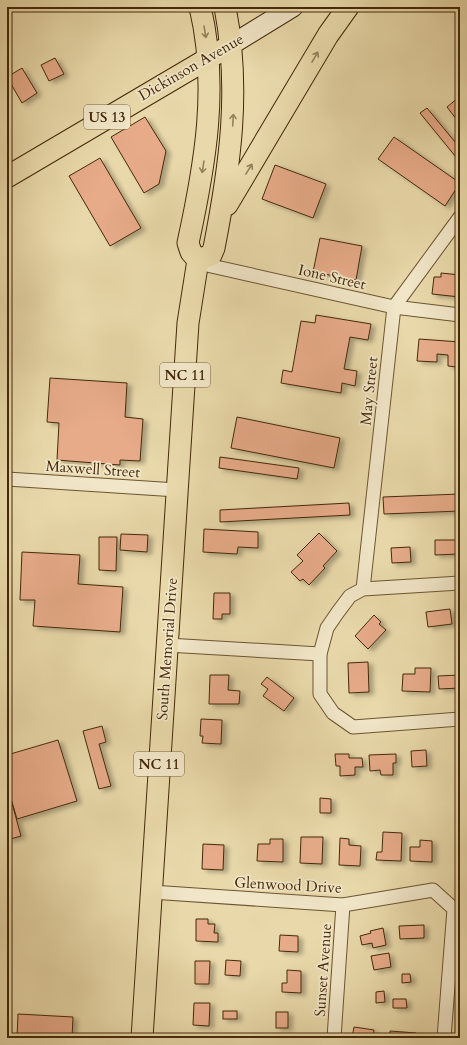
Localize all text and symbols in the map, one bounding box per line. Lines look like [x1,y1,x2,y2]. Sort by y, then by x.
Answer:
one-way arrow [201,25,209,38]
street label: Dickinson Avenue [135,29,247,105]
one-way arrow [311,51,319,63]
road number: US 13 [84,105,130,129]
one-way arrow [229,114,236,127]
one-way arrow [199,160,207,173]
one-way arrow [245,164,253,175]
street label: Ione Street [296,260,368,295]
street label: May Street [355,356,383,426]
road number: NC 11 [160,363,210,387]
street label: Maxwell Street [45,456,141,482]
street label: South Memorial Drive [152,577,182,721]
road number: NC 11 [134,752,184,776]
street label: Glenwood Drive [234,872,342,898]
street label: Sunset Avenue [310,922,336,1017]

